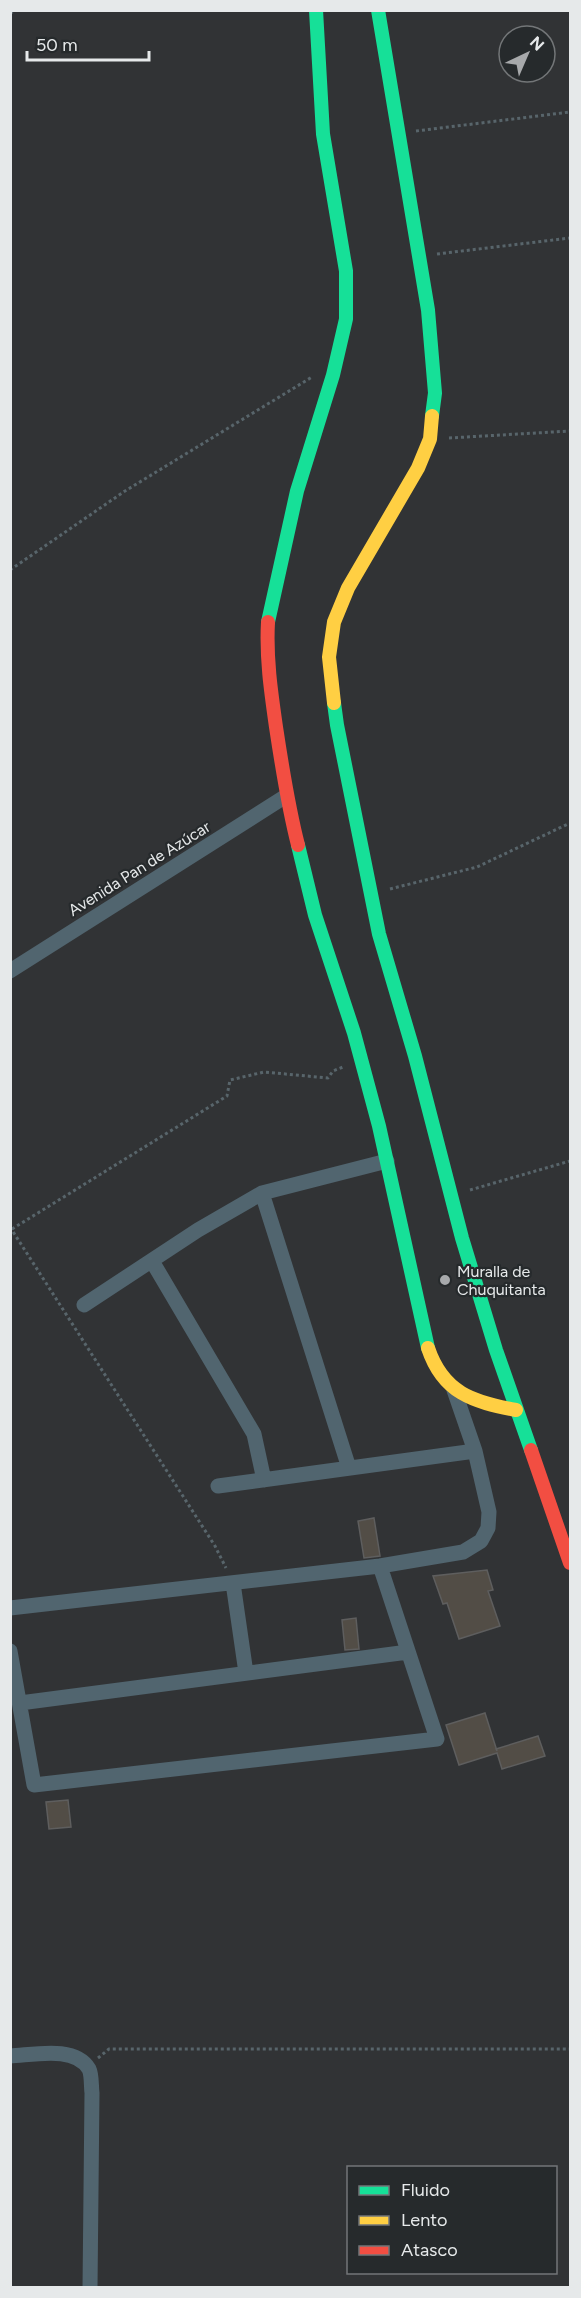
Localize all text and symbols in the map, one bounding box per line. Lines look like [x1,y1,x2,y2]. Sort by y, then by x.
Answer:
scale bar [27,24,148,62]
north arrow [497,24,557,84]
text: N [526,32,548,55]
text: 50 m [36,34,78,56]
street label: Avenida Pan de Azúcar [65,817,214,920]
place label: Muralla de Chuquitanta [457,1262,546,1299]
marker: Muralla de Chuquitanta [438,1273,452,1287]
legend [347,2166,557,2274]
text: Fluido [401,2179,450,2201]
text: Lento [401,2209,447,2231]
text: Atasco [401,2239,458,2261]

